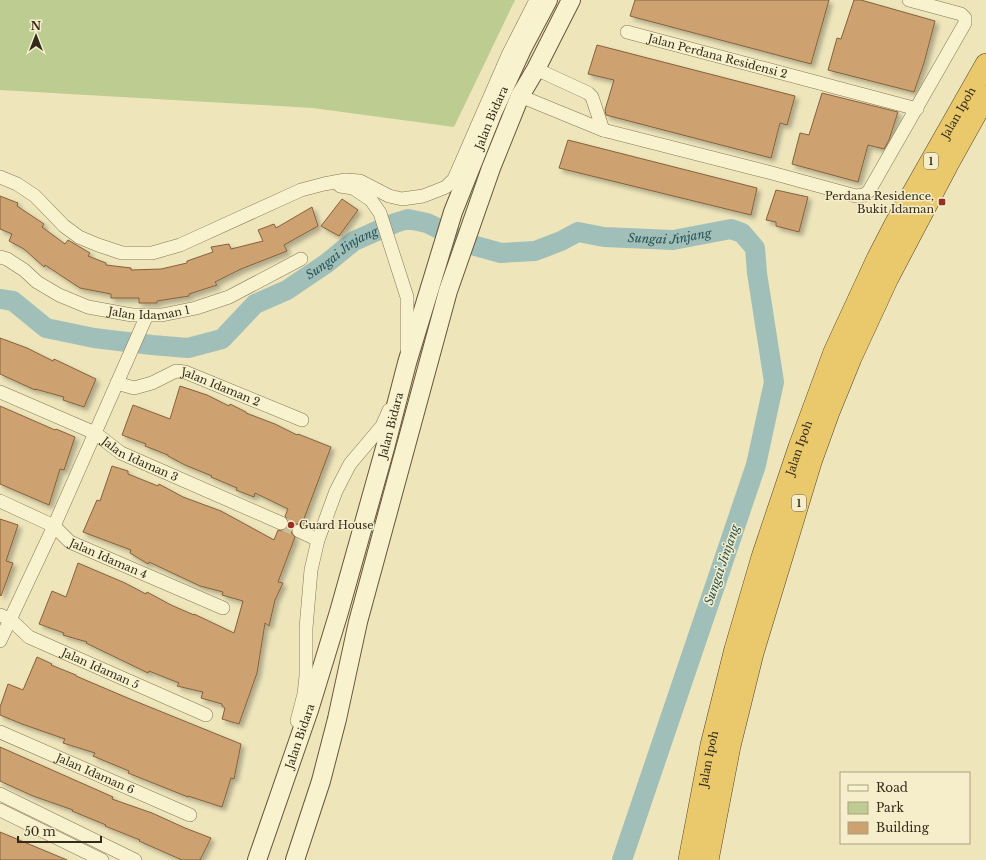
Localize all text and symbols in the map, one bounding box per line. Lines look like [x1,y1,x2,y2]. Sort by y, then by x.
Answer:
north arrow [16,16,56,56]
text: N [31,19,42,33]
street label: Jalan Perdana Residensi 2 [645,30,789,81]
street label: Jalan Bidara [471,83,511,153]
street label: Jalan Ipoh [937,84,979,143]
road number: 1 [924,153,938,169]
place label: Perdana Residence, Bukit Idaman [825,189,934,216]
marker: Perdana Residence, Bukit Idaman [937,197,947,207]
water label: Sungai Jinjang [303,223,381,282]
water label: Sungai Jinjang [627,225,714,247]
street label: Jalan Idaman 1 [105,302,191,323]
street label: Jalan Idaman 2 [179,364,262,409]
street label: Jalan Bidara [375,390,406,462]
street label: Jalan Ipoh [782,418,815,479]
street label: Jalan Idaman 3 [98,433,180,484]
road number: 1 [792,495,806,511]
place label: Guard House [299,518,374,532]
marker: Guard House [286,520,296,530]
water label: Sungai Jinjang [701,521,743,607]
street label: Jalan Idaman 4 [65,535,150,582]
street label: Jalan Idaman 5 [58,644,141,692]
street label: Jalan Bidara [282,701,318,772]
street label: Jalan Ipoh [696,729,721,790]
street label: Jalan Idaman 6 [52,750,137,797]
legend [840,772,970,844]
text: Road [876,780,908,795]
text: Park [876,800,904,815]
scale bar [18,818,101,844]
text: Building [876,820,930,835]
text: 50 m [24,824,56,839]

